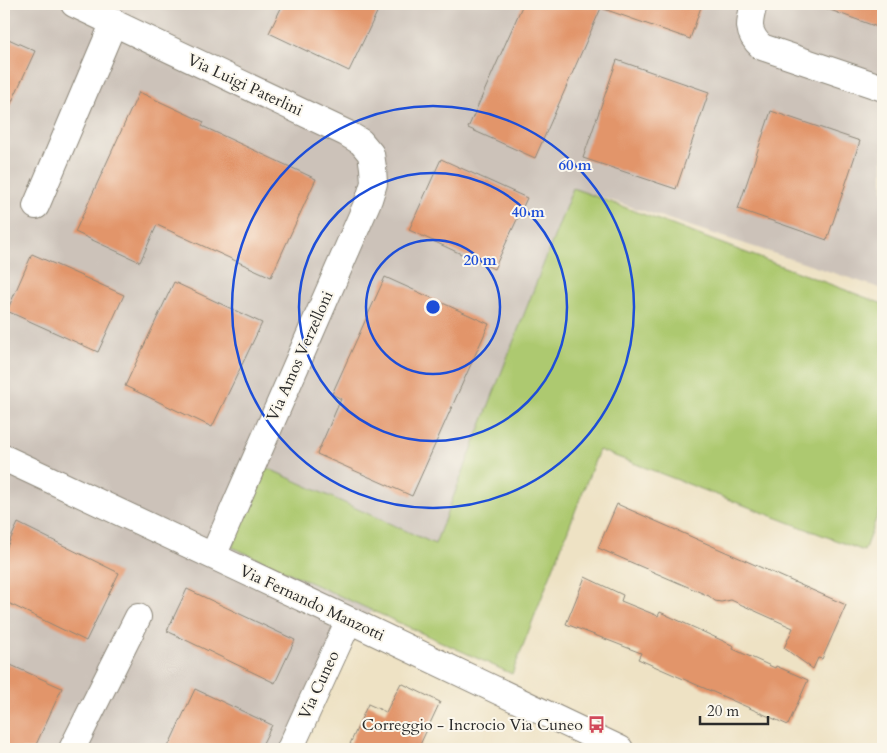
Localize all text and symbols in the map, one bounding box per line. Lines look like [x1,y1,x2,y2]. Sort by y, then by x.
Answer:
street label: Via Luigi Paterlini [184,49,307,122]
text: 60 m [558,155,592,175]
text: 40 m [511,202,545,222]
text: 20 m [463,250,497,270]
street label: Via Amos Verzelloni [261,287,339,425]
centre of rings [424,298,442,316]
street label: Via Fernando Manzotti [236,560,389,647]
street label: Via Cuneo [293,647,345,723]
scale bar [700,693,767,725]
text: 20 m [707,701,739,721]
place label: Correggio - Incrocio Via Cuneo [362,714,583,736]
bus stop icon: Correggio - Incrocio Via Cuneo [587,715,607,735]

